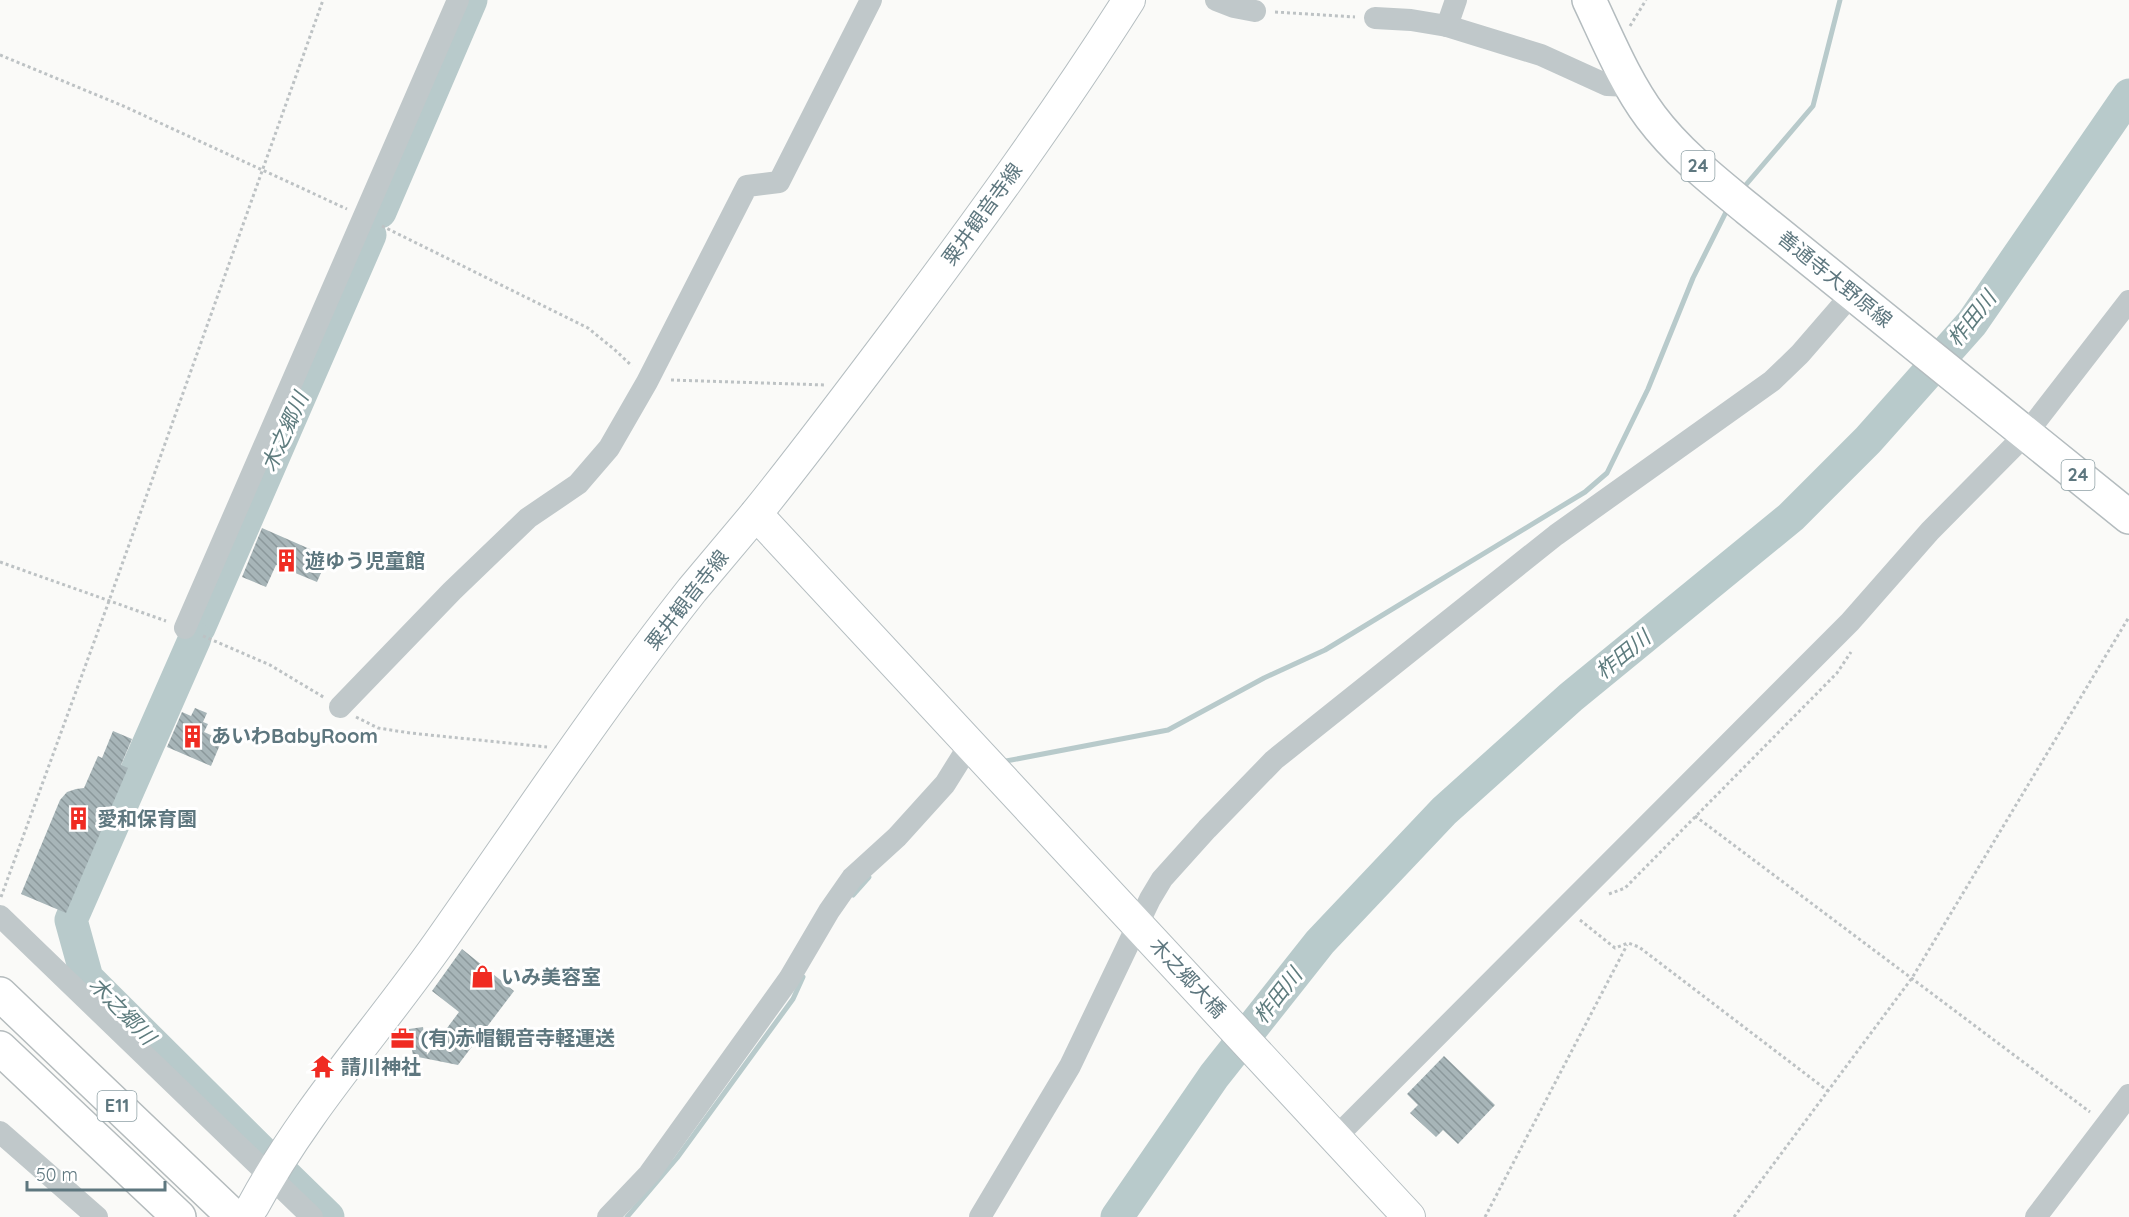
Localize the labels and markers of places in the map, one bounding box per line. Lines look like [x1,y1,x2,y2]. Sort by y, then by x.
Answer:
building icon: 遊ゆう児童館 [274,548,300,574]
place label: 遊ゆう児童館 [305,548,425,573]
building icon: あいわBabyRoom [180,723,206,749]
place label: あいわBabyRoom [211,723,378,748]
building icon: 愛和保育園 [66,806,92,832]
place label: 愛和保育園 [97,806,197,831]
shop icon: いみ美容室 [470,964,496,990]
place label: いみ美容室 [501,964,601,989]
office icon: (有)赤帽観音寺軽運送 [390,1025,416,1051]
place label: (有)赤帽観音寺軽運送 [421,1025,615,1050]
temple icon: 請川神社 [310,1054,336,1080]
place label: 請川神社 [341,1054,421,1079]

